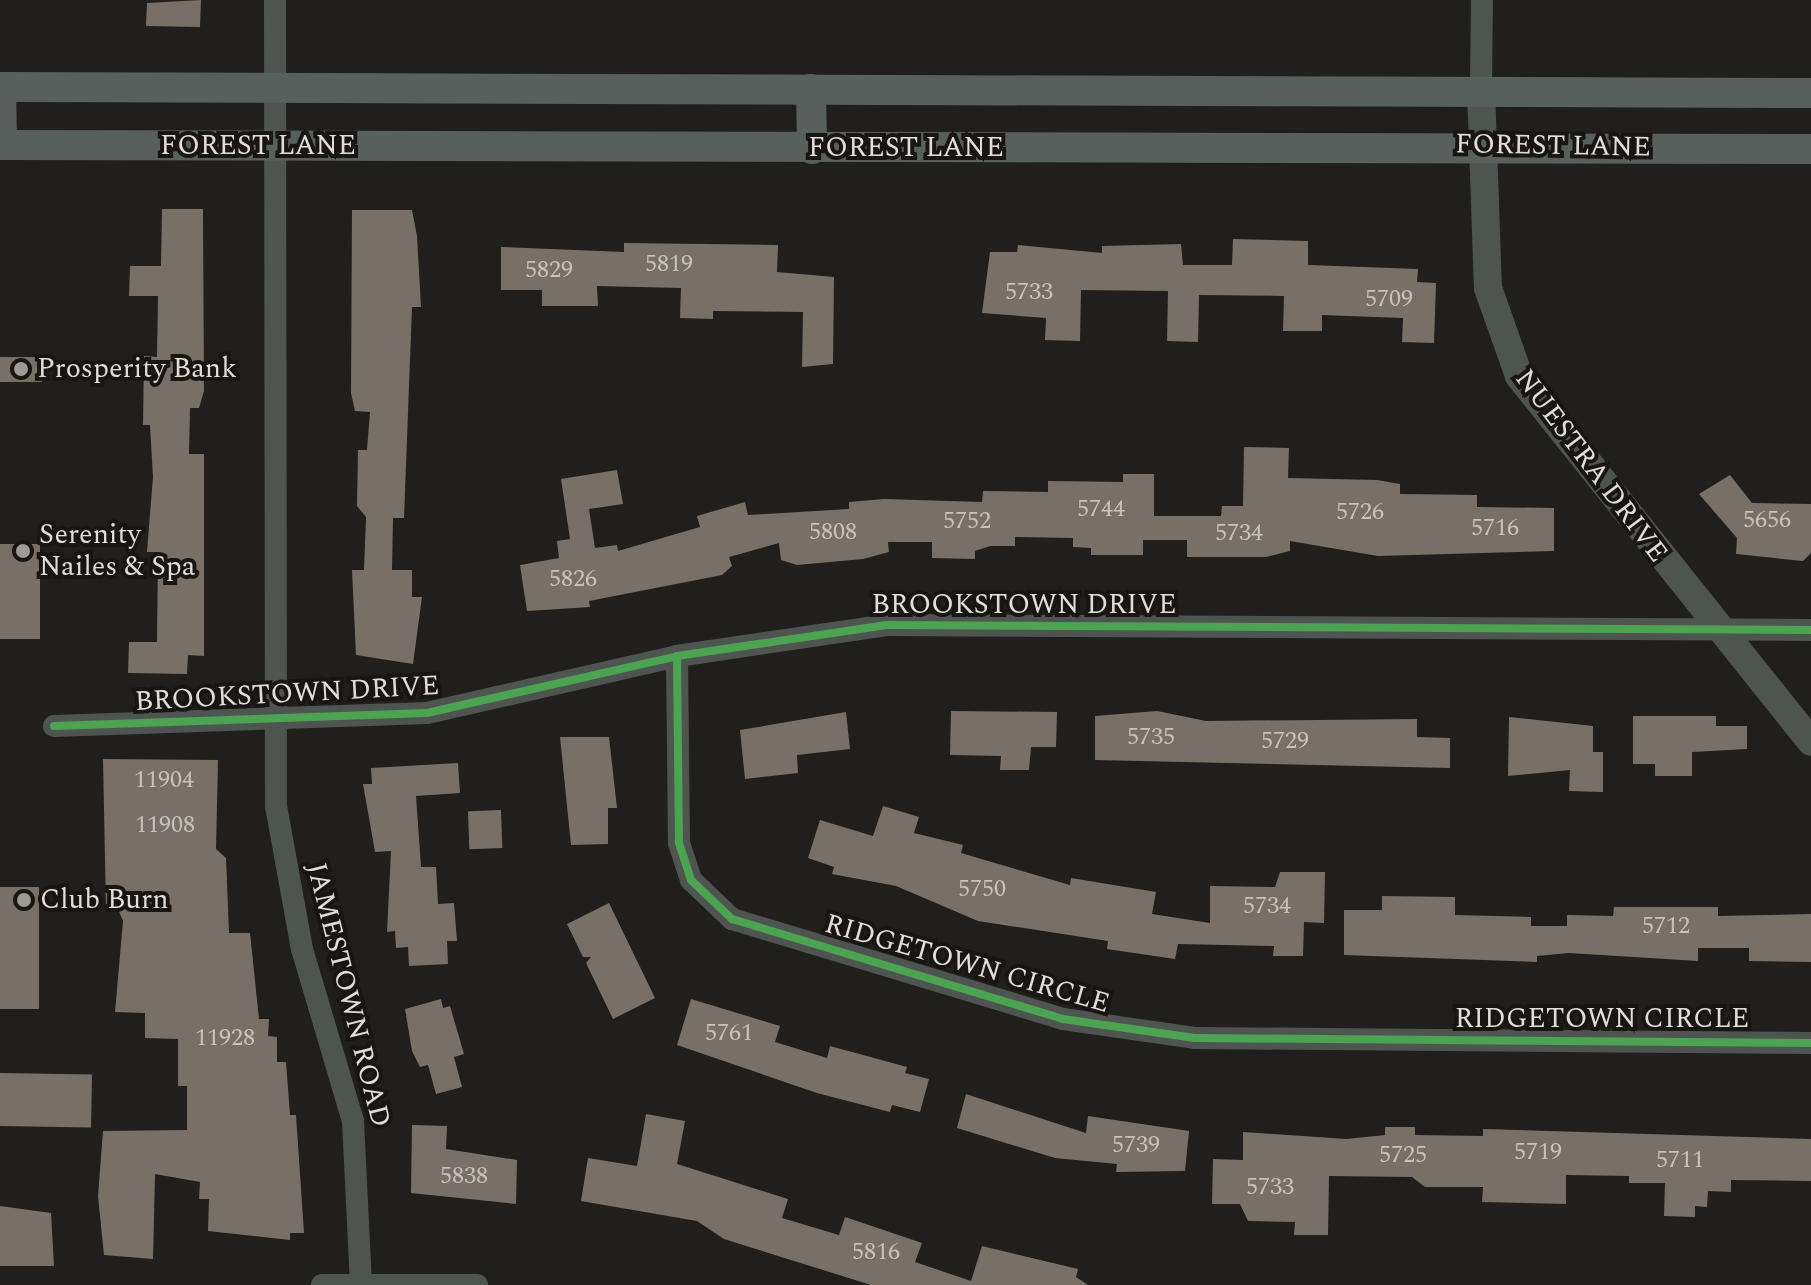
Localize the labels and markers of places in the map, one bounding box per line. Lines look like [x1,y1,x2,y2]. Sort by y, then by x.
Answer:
place label: Prosperity Bank [37,352,237,386]
marker: Prosperity Bank [12,360,30,378]
place label: Serenity Nailes & Spa [39,518,195,584]
marker: Serenity Nailes & Spa [14,542,32,560]
place label: Club Burn [40,883,168,917]
marker: Club Burn [15,891,33,909]

